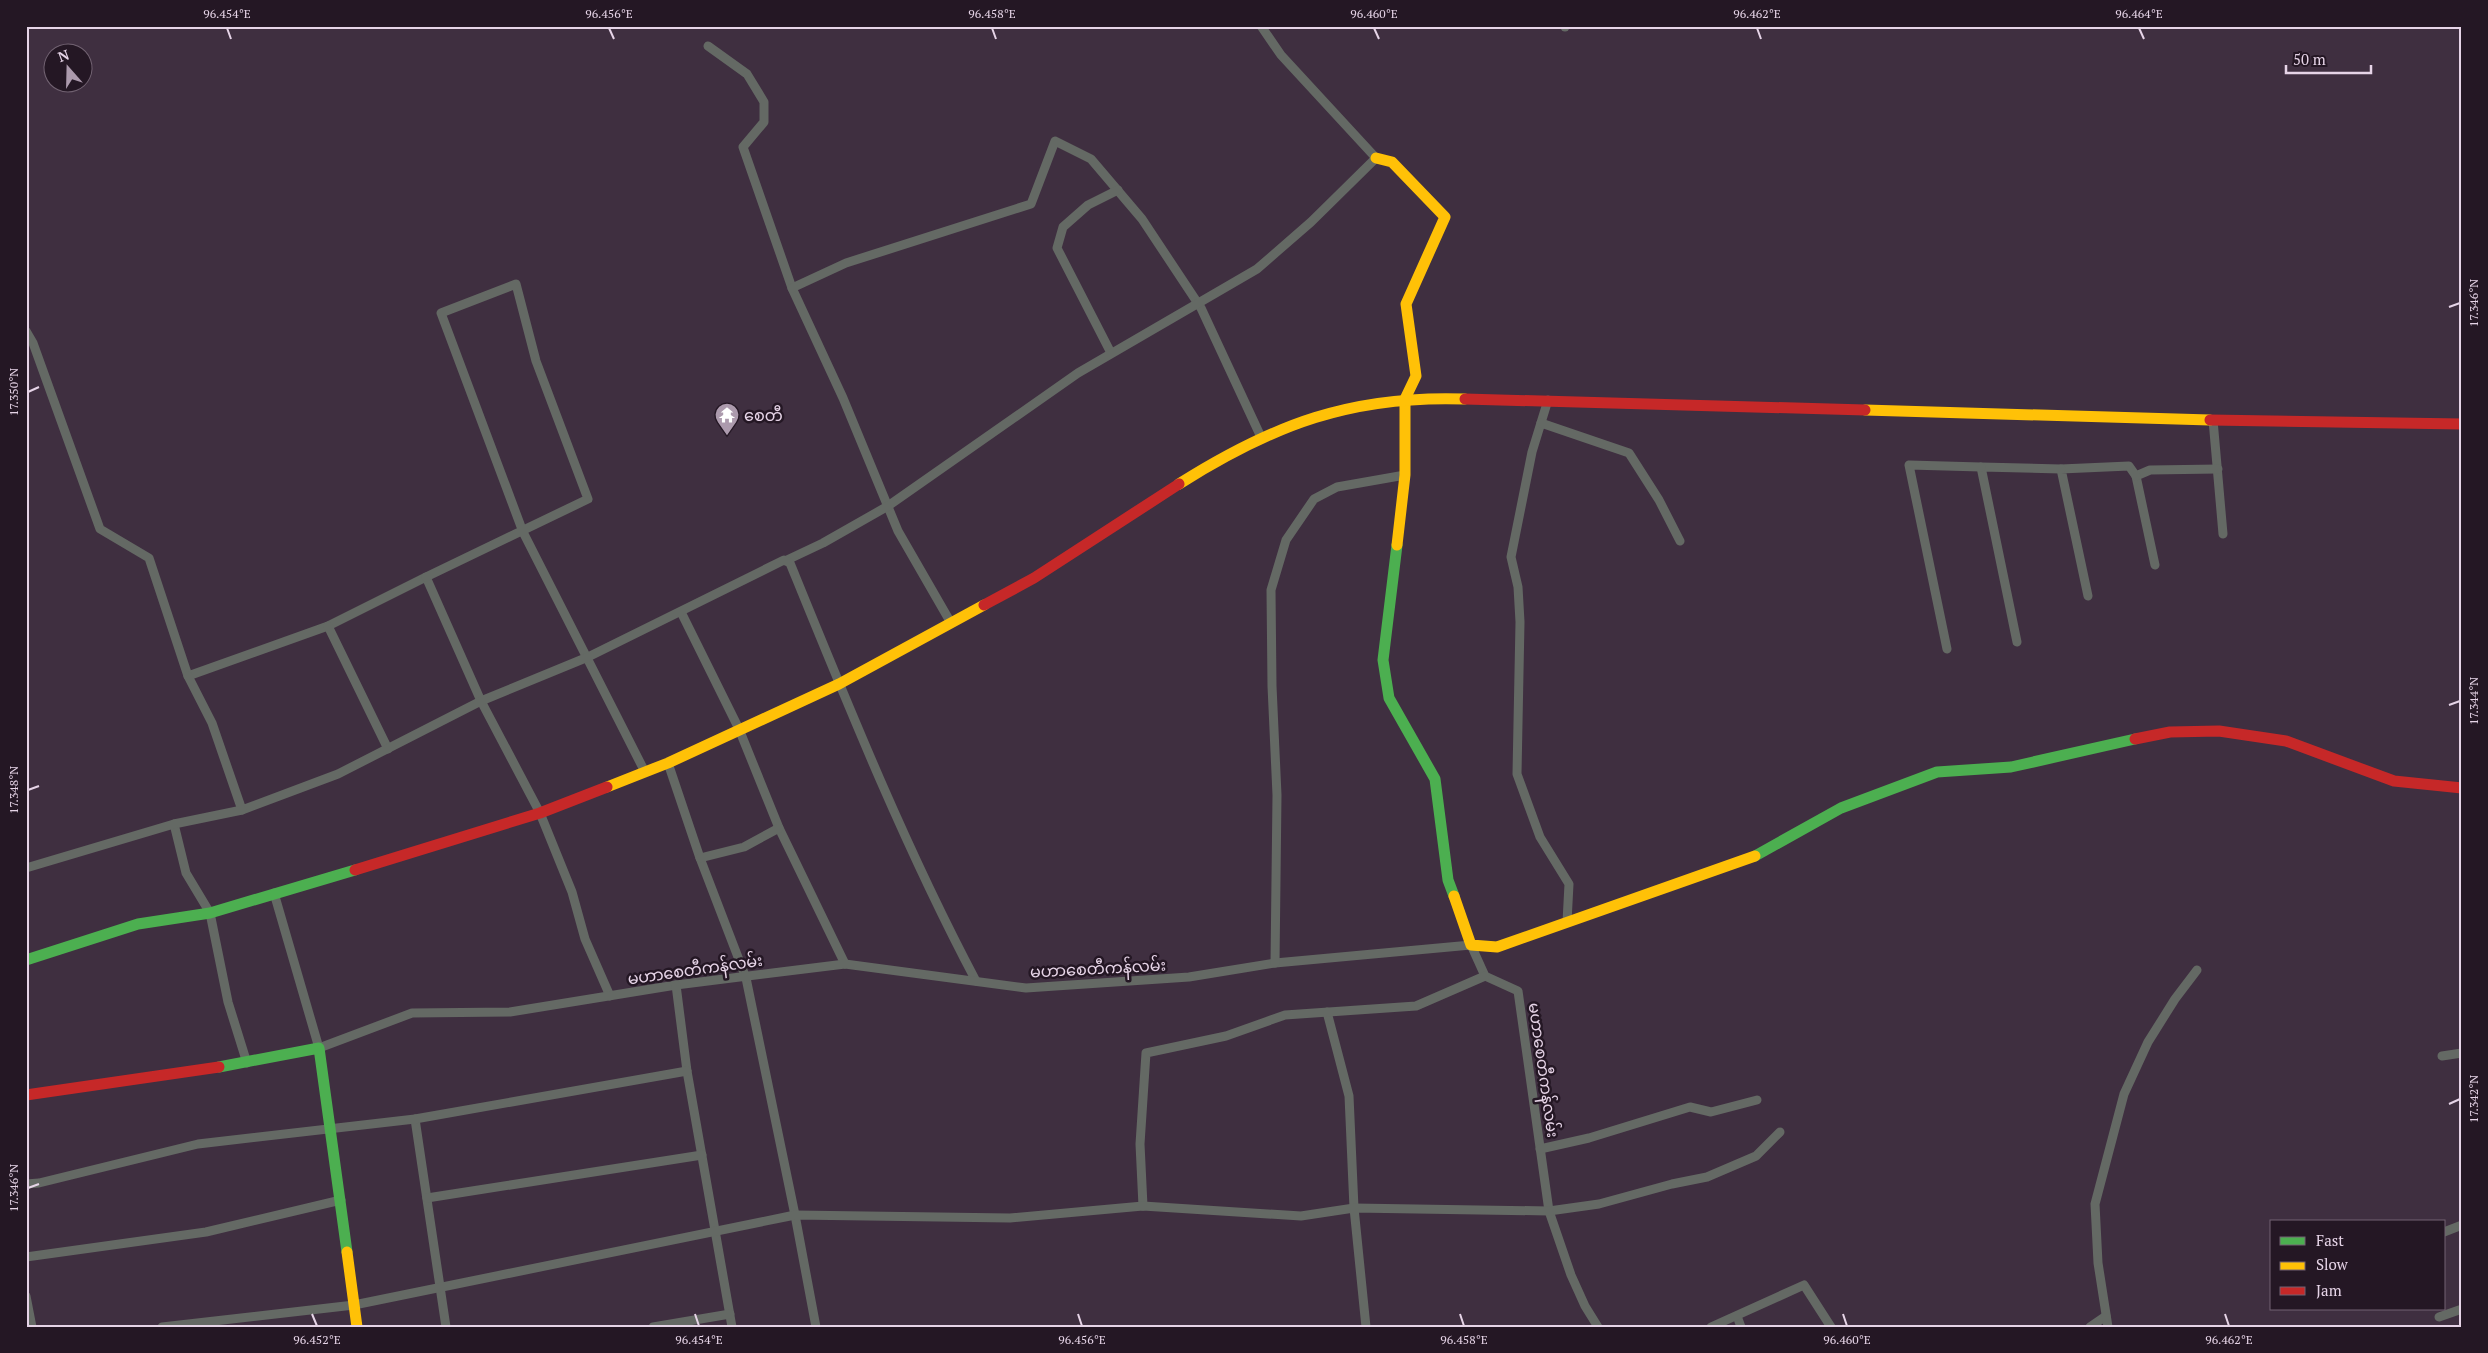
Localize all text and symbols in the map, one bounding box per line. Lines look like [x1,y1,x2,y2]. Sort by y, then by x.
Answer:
text: 96.454°E [203,6,251,21]
text: 96.456°E [585,6,633,21]
text: 96.458°E [968,6,1016,21]
text: 96.460°E [1350,6,1398,21]
text: 96.462°E [1733,6,1781,21]
text: 96.464°E [2115,6,2163,21]
north arrow [42,42,92,92]
scale bar [2286,42,2370,74]
text: N [55,44,72,66]
text: 50 m [2293,49,2326,69]
text: 17.346°N [2466,279,2481,327]
text: 17.350°N [6,368,21,416]
temple icon: စေတီ [714,402,740,436]
place label: စေတီ [744,404,783,426]
text: 17.344°N [2466,677,2481,725]
text: 17.348°N [6,766,21,814]
street label: မဟာစေတီကန်လမ်း [626,949,764,992]
street label: မဟာစေတီကန်လမ်း [1029,953,1167,986]
street label: မဟာစေတီကန်လမ်း [1521,1001,1564,1139]
text: 17.342°N [2466,1075,2481,1123]
text: 17.346°N [6,1164,21,1212]
legend [2270,1220,2446,1310]
text: Fast [2316,1230,2344,1250]
text: Slow [2316,1254,2349,1274]
text: Jam [2316,1280,2342,1300]
text: 96.452°E [293,1332,341,1347]
text: 96.454°E [675,1332,723,1347]
text: 96.456°E [1058,1332,1106,1347]
text: 96.458°E [1440,1332,1488,1347]
text: 96.460°E [1823,1332,1871,1347]
text: 96.462°E [2205,1332,2253,1347]

